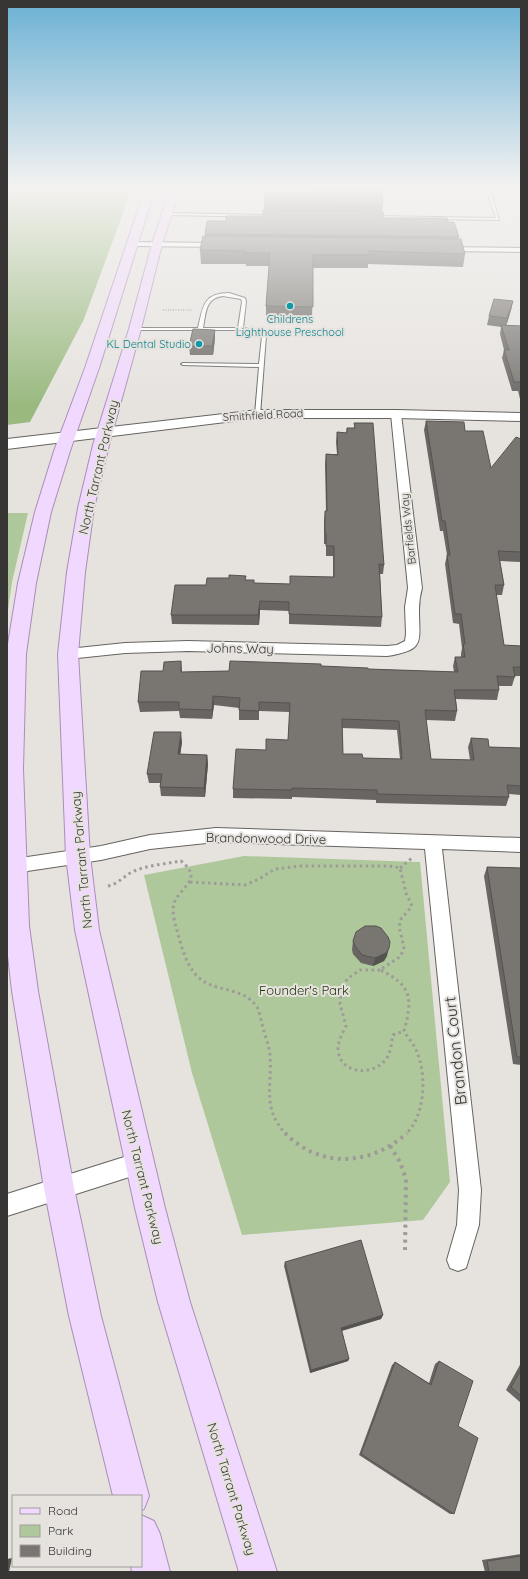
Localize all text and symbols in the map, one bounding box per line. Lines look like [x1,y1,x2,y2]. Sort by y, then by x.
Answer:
marker: Childrens Lighthouse Preschool [285,301,295,311]
place label: Childrens Lighthouse Preschool [236,312,344,339]
place label: KL Dental Studio [106,337,191,351]
marker: KL Dental Studio [194,339,204,349]
street label: North Tarrant Parkway [75,398,121,536]
street label: Smithfield Road [222,406,304,424]
street label: Barfields Way [397,493,419,565]
street label: Johns Way [206,639,274,657]
street label: North Tarrant Parkway [67,791,95,929]
street label: Brandonwood Drive [206,829,326,847]
park label: Founder's Park [259,982,349,998]
street label: Brandon Court [439,996,471,1106]
street label: North Tarrant Parkway [119,1108,167,1246]
street label: North Tarrant Parkway [204,1421,260,1557]
legend [12,1495,142,1567]
text: Road [48,1503,78,1518]
text: Park [48,1523,73,1538]
text: Building [48,1543,92,1558]

